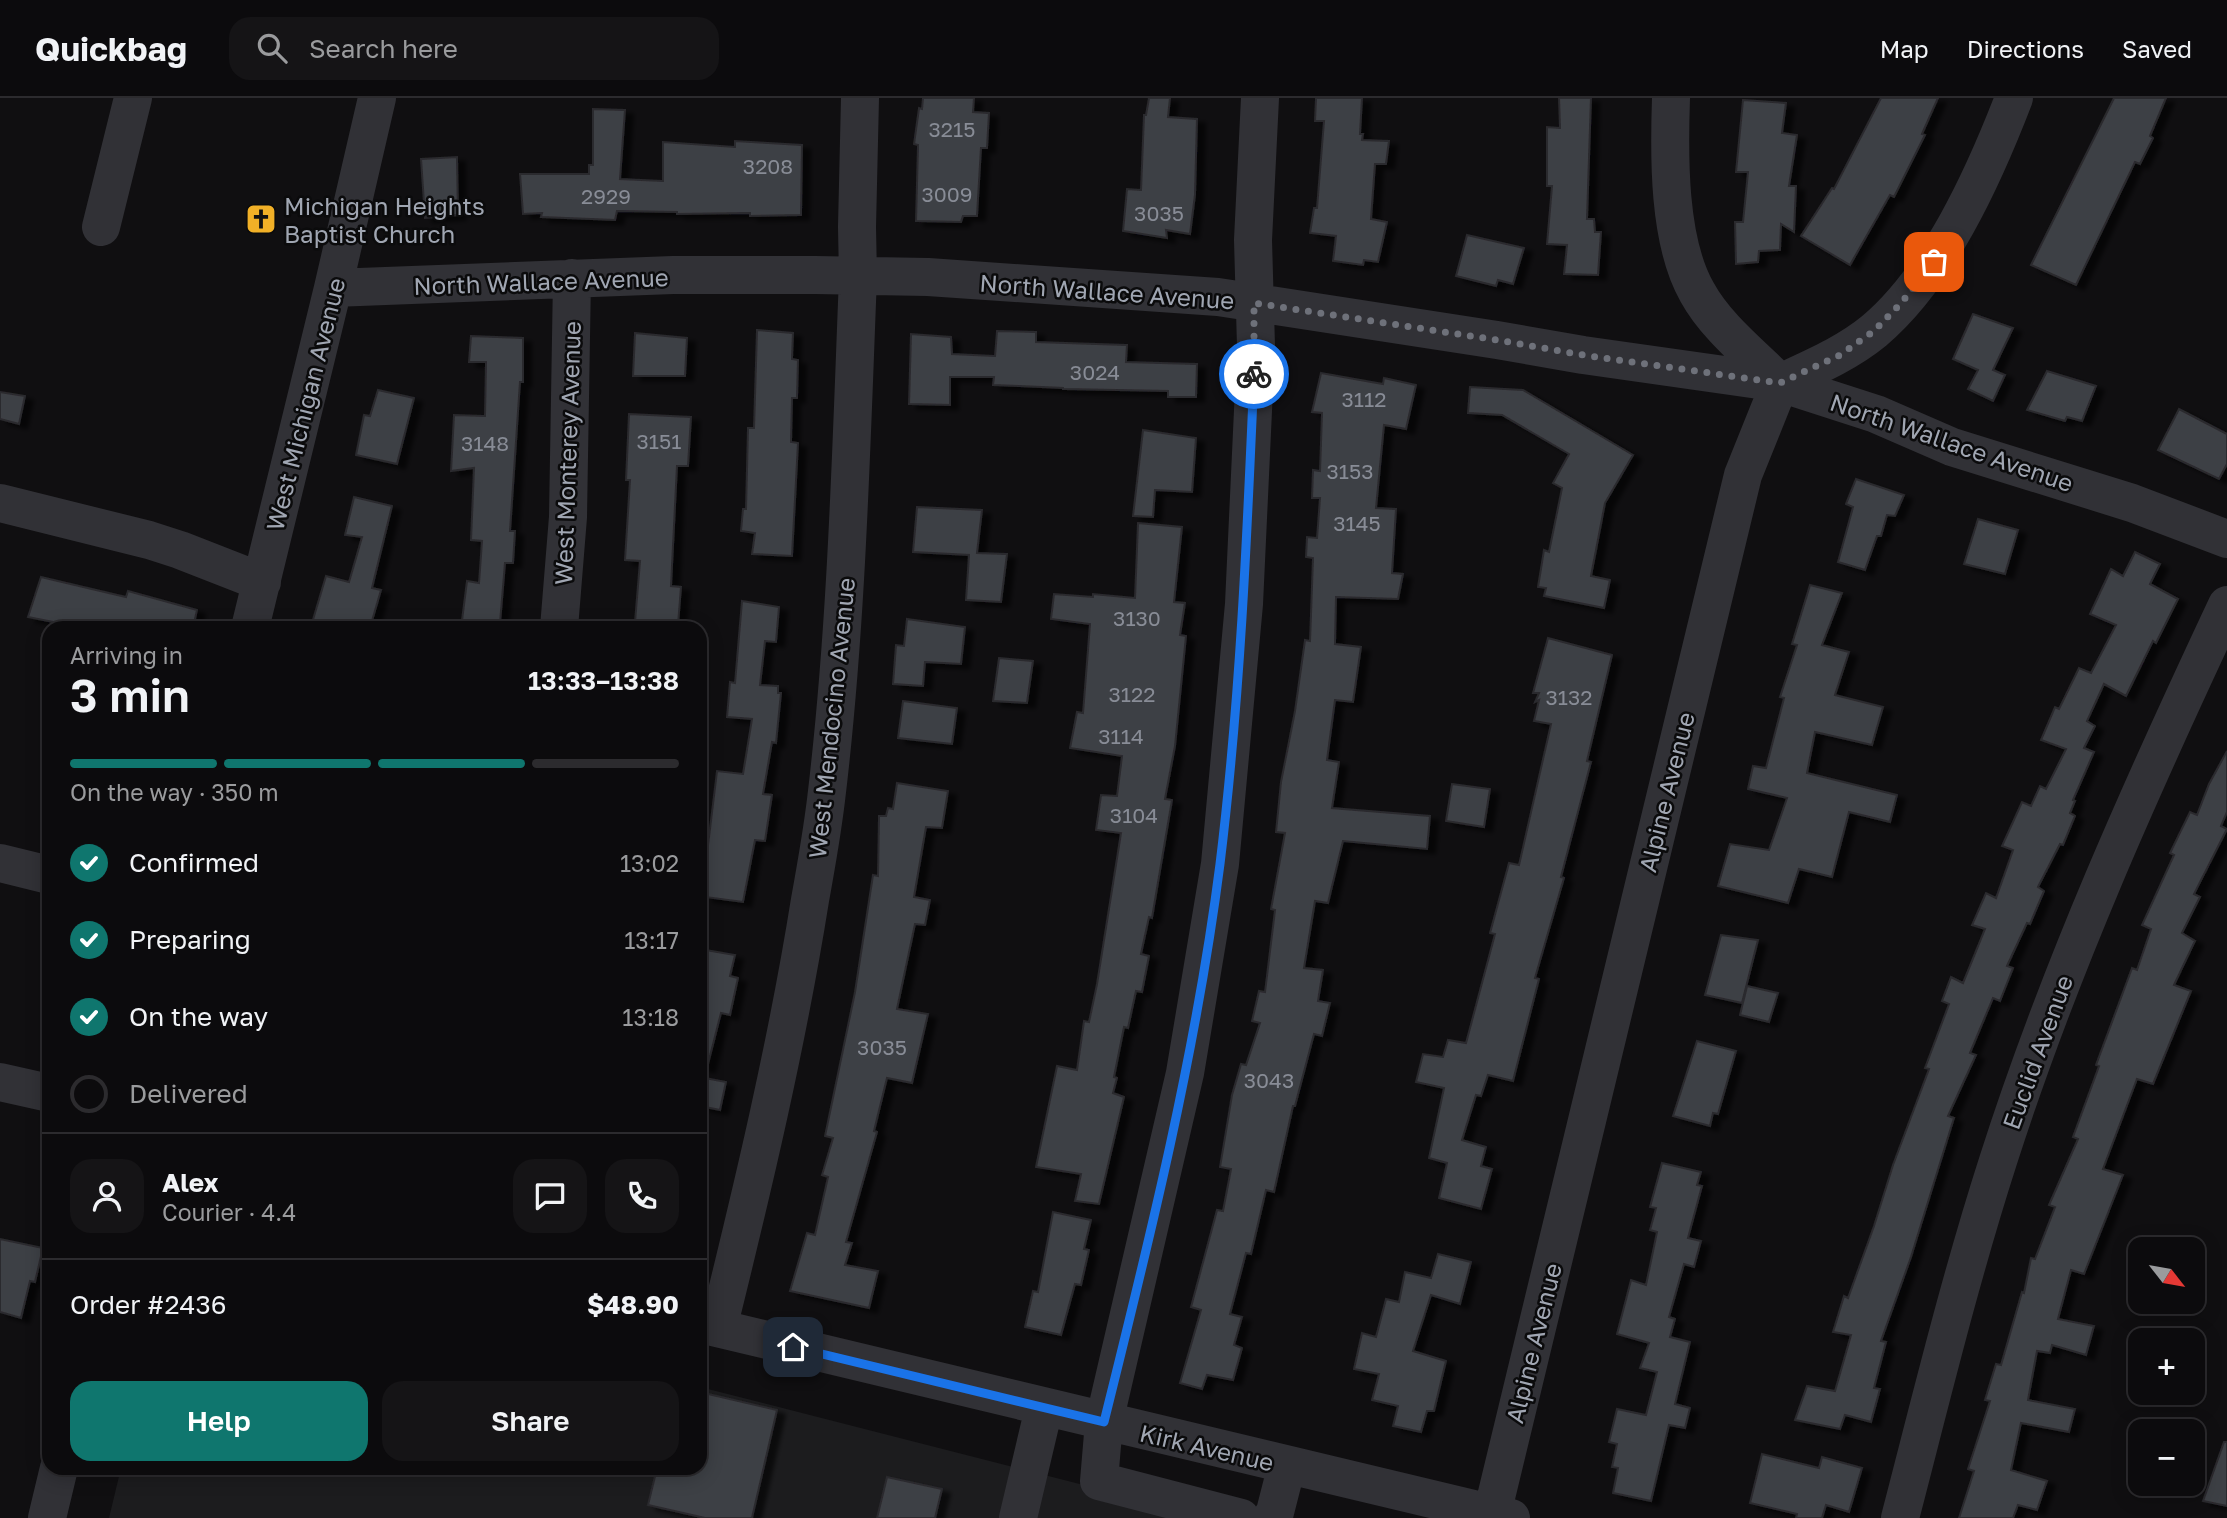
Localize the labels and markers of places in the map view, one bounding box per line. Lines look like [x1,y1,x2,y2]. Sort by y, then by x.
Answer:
place label: Michigan Heights Baptist Church [284,191,485,248]
church icon: Michigan Heights Baptist Church [244,202,278,236]
pin [1904,232,1964,292]
pin [763,1317,823,1377]

